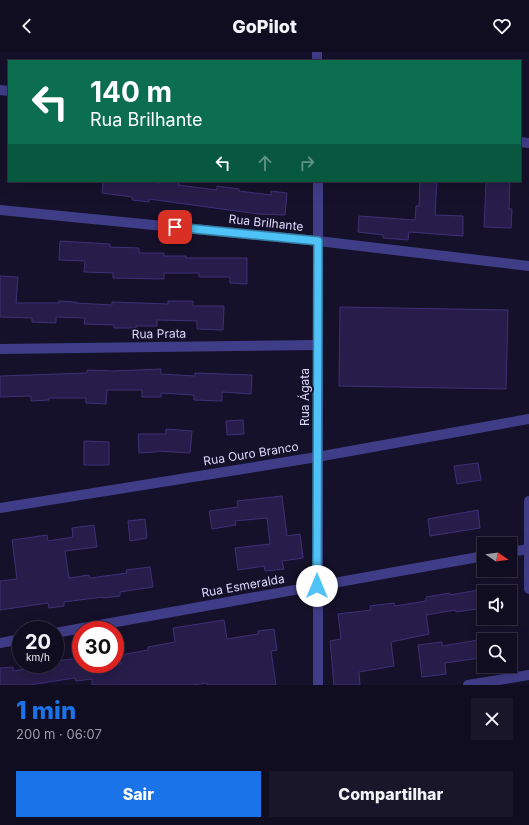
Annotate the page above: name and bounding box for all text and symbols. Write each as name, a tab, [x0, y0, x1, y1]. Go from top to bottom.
icon: back	[16, 15, 38, 37]
icon: heart	[491, 15, 513, 37]
text: GoPilot	[232, 16, 297, 37]
text: 140 m	[90, 75, 172, 109]
icon: left	[24, 76, 76, 128]
text: Rua Brilhante	[90, 109, 203, 130]
icon: left	[212, 152, 234, 174]
icon: ahead	[254, 152, 276, 174]
icon: right	[296, 152, 318, 174]
pin	[158, 210, 192, 244]
street label: Rua Brilhante	[228, 211, 304, 234]
icon: arrive	[164, 216, 186, 238]
street label: Rua Prata	[132, 326, 186, 341]
street label: Rua Ágata	[297, 368, 312, 426]
street label: Rua Ouro Branco	[202, 439, 300, 468]
north arrow	[477, 537, 517, 577]
map controls	[477, 537, 517, 673]
position arrow	[296, 565, 338, 607]
street label: Rua Esmeralda	[200, 571, 286, 600]
button: sound	[477, 585, 517, 625]
speed limit sign: 30	[72, 621, 124, 673]
text: 20	[25, 630, 51, 654]
button: search	[477, 633, 517, 673]
text: km/h	[26, 651, 50, 663]
text: 1 min	[16, 696, 76, 725]
button: close	[471, 698, 513, 740]
text: 200 m · 06:07	[16, 726, 102, 742]
button: Sair	[16, 771, 261, 817]
button: Compartilhar	[269, 771, 513, 817]

